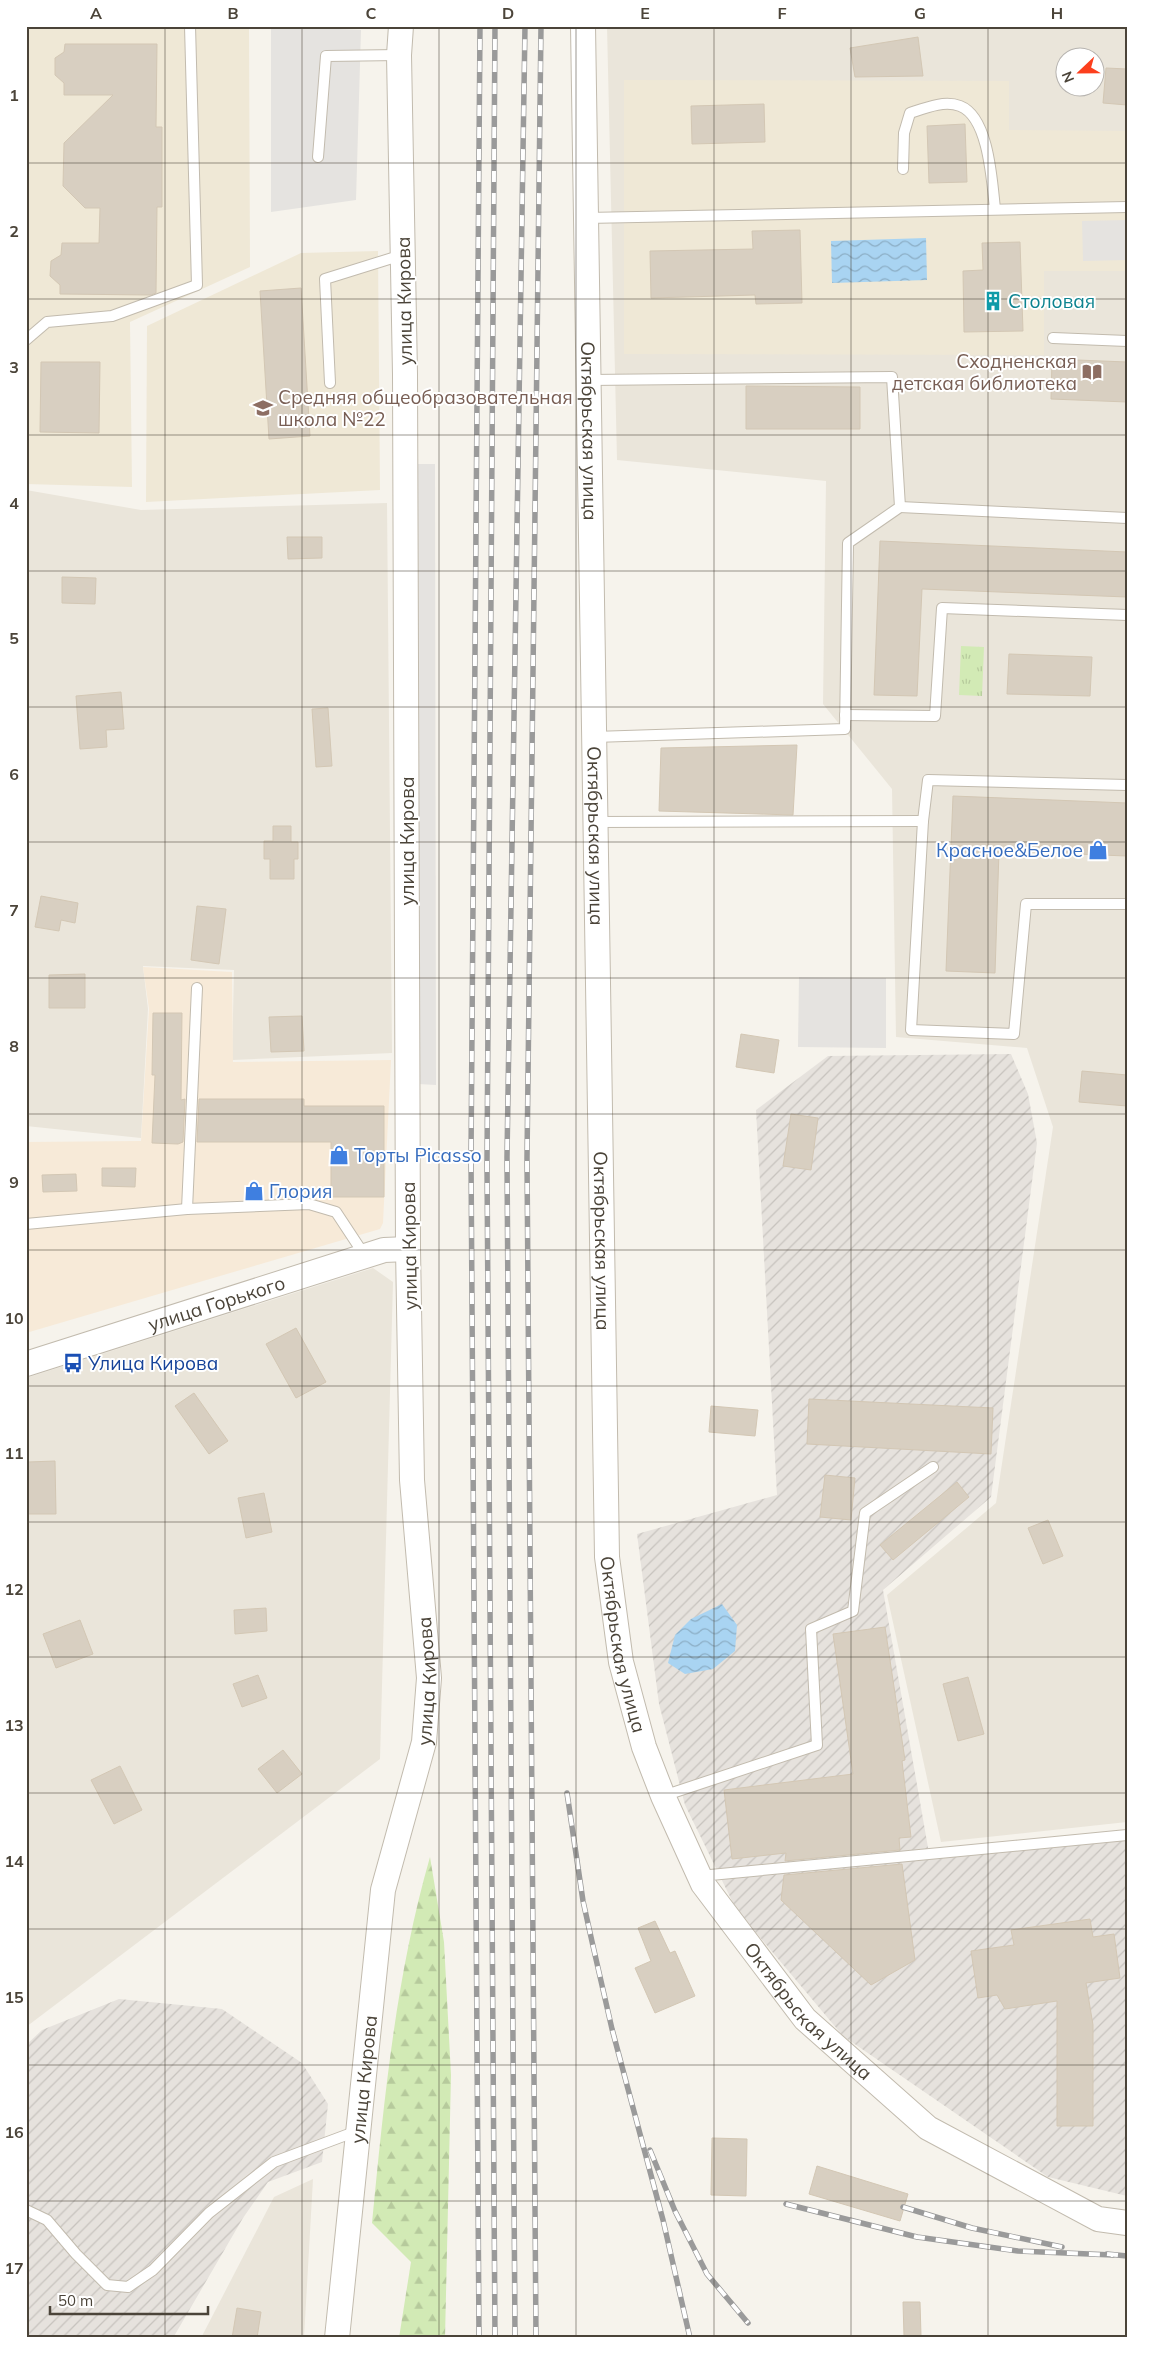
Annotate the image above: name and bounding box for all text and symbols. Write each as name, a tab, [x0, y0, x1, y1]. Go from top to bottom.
text: A	[90, 3, 102, 23]
text: B	[227, 3, 239, 23]
text: C	[366, 3, 377, 23]
text: D	[502, 3, 514, 23]
text: E	[640, 3, 650, 23]
text: F	[777, 3, 787, 23]
text: G	[914, 3, 926, 23]
text: H	[1051, 3, 1063, 23]
north arrow	[1056, 48, 1106, 98]
text: N	[1058, 69, 1078, 85]
text: 1	[9, 85, 19, 105]
text: 2	[9, 221, 19, 241]
street label: улица Кирова	[391, 236, 417, 366]
place label: Столовая	[1008, 289, 1095, 313]
building icon: Столовая	[982, 290, 1004, 312]
street label: Октябрьская улица	[576, 341, 603, 521]
place label: Сходненская детская библиотека	[892, 349, 1077, 395]
text: 3	[9, 357, 19, 377]
library icon: Сходненская детская библиотека	[1081, 361, 1103, 383]
place label: Средняя общеобразовательная школа №22	[278, 385, 573, 431]
school or university icon: Средняя общеобразовательная школа №22	[252, 397, 274, 419]
text: 4	[9, 493, 19, 513]
text: 5	[9, 628, 19, 648]
street label: Октябрьская улица	[582, 746, 609, 926]
text: 6	[9, 764, 19, 784]
street label: улица Кирова	[395, 777, 419, 905]
place label: Красное&Белое	[936, 838, 1083, 862]
shop icon: Красное&Белое	[1087, 839, 1109, 861]
text: 7	[9, 900, 19, 920]
text: 8	[9, 1036, 19, 1056]
place label: Торты Picasso	[354, 1143, 482, 1167]
shop icon: Торты Picasso	[328, 1144, 350, 1166]
street label: Октябрьская улица	[589, 1151, 615, 1331]
text: 9	[9, 1172, 19, 1192]
place label: Глория	[269, 1179, 332, 1203]
shop icon: Глория	[243, 1180, 265, 1202]
street label: улица Кирова	[396, 1181, 422, 1311]
street label: улица Горького	[145, 1270, 288, 1336]
text: 10	[4, 1308, 24, 1328]
place label: Улица Кирова	[87, 1351, 218, 1375]
bus stop icon: Улица Кирова	[62, 1352, 84, 1374]
text: 11	[4, 1443, 24, 1463]
street label: Октябрьская улица	[595, 1555, 652, 1735]
text: 12	[4, 1579, 24, 1599]
street label: улица Кирова	[412, 1616, 441, 1746]
text: 13	[4, 1715, 24, 1735]
text: 14	[4, 1851, 24, 1871]
street label: Октябрьская улица	[739, 1937, 877, 2085]
text: 15	[4, 1987, 24, 2007]
street label: улица Кирова	[345, 2014, 382, 2145]
text: 16	[4, 2122, 24, 2142]
text: 17	[4, 2258, 24, 2278]
scale bar	[50, 2284, 208, 2316]
text: 50 m	[58, 2291, 93, 2310]

